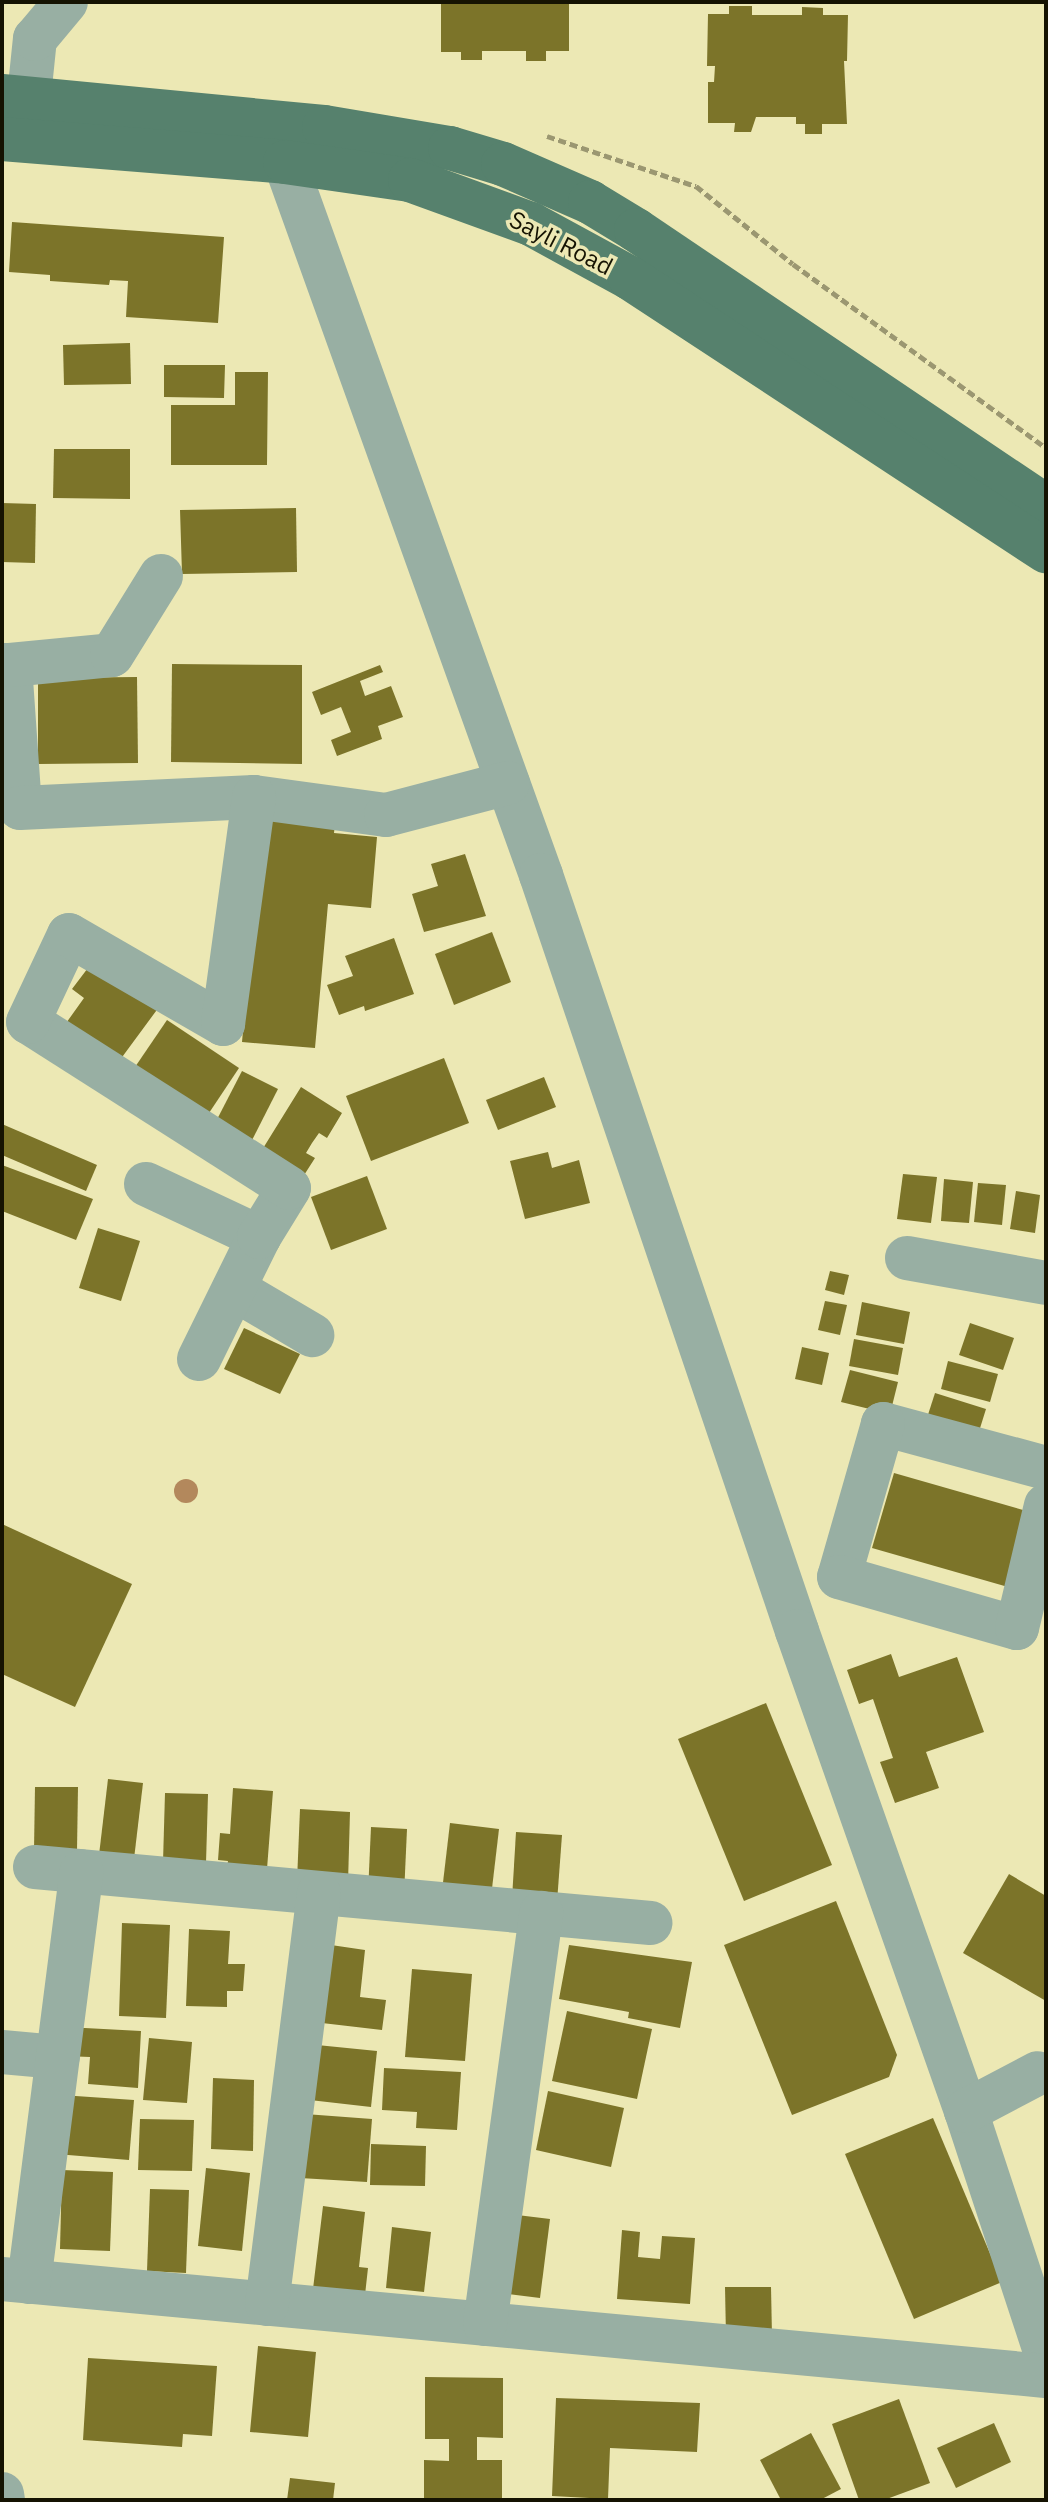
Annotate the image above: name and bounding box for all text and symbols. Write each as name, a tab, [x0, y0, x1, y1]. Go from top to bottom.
street label: Sayli Road	[505, 205, 617, 281]

